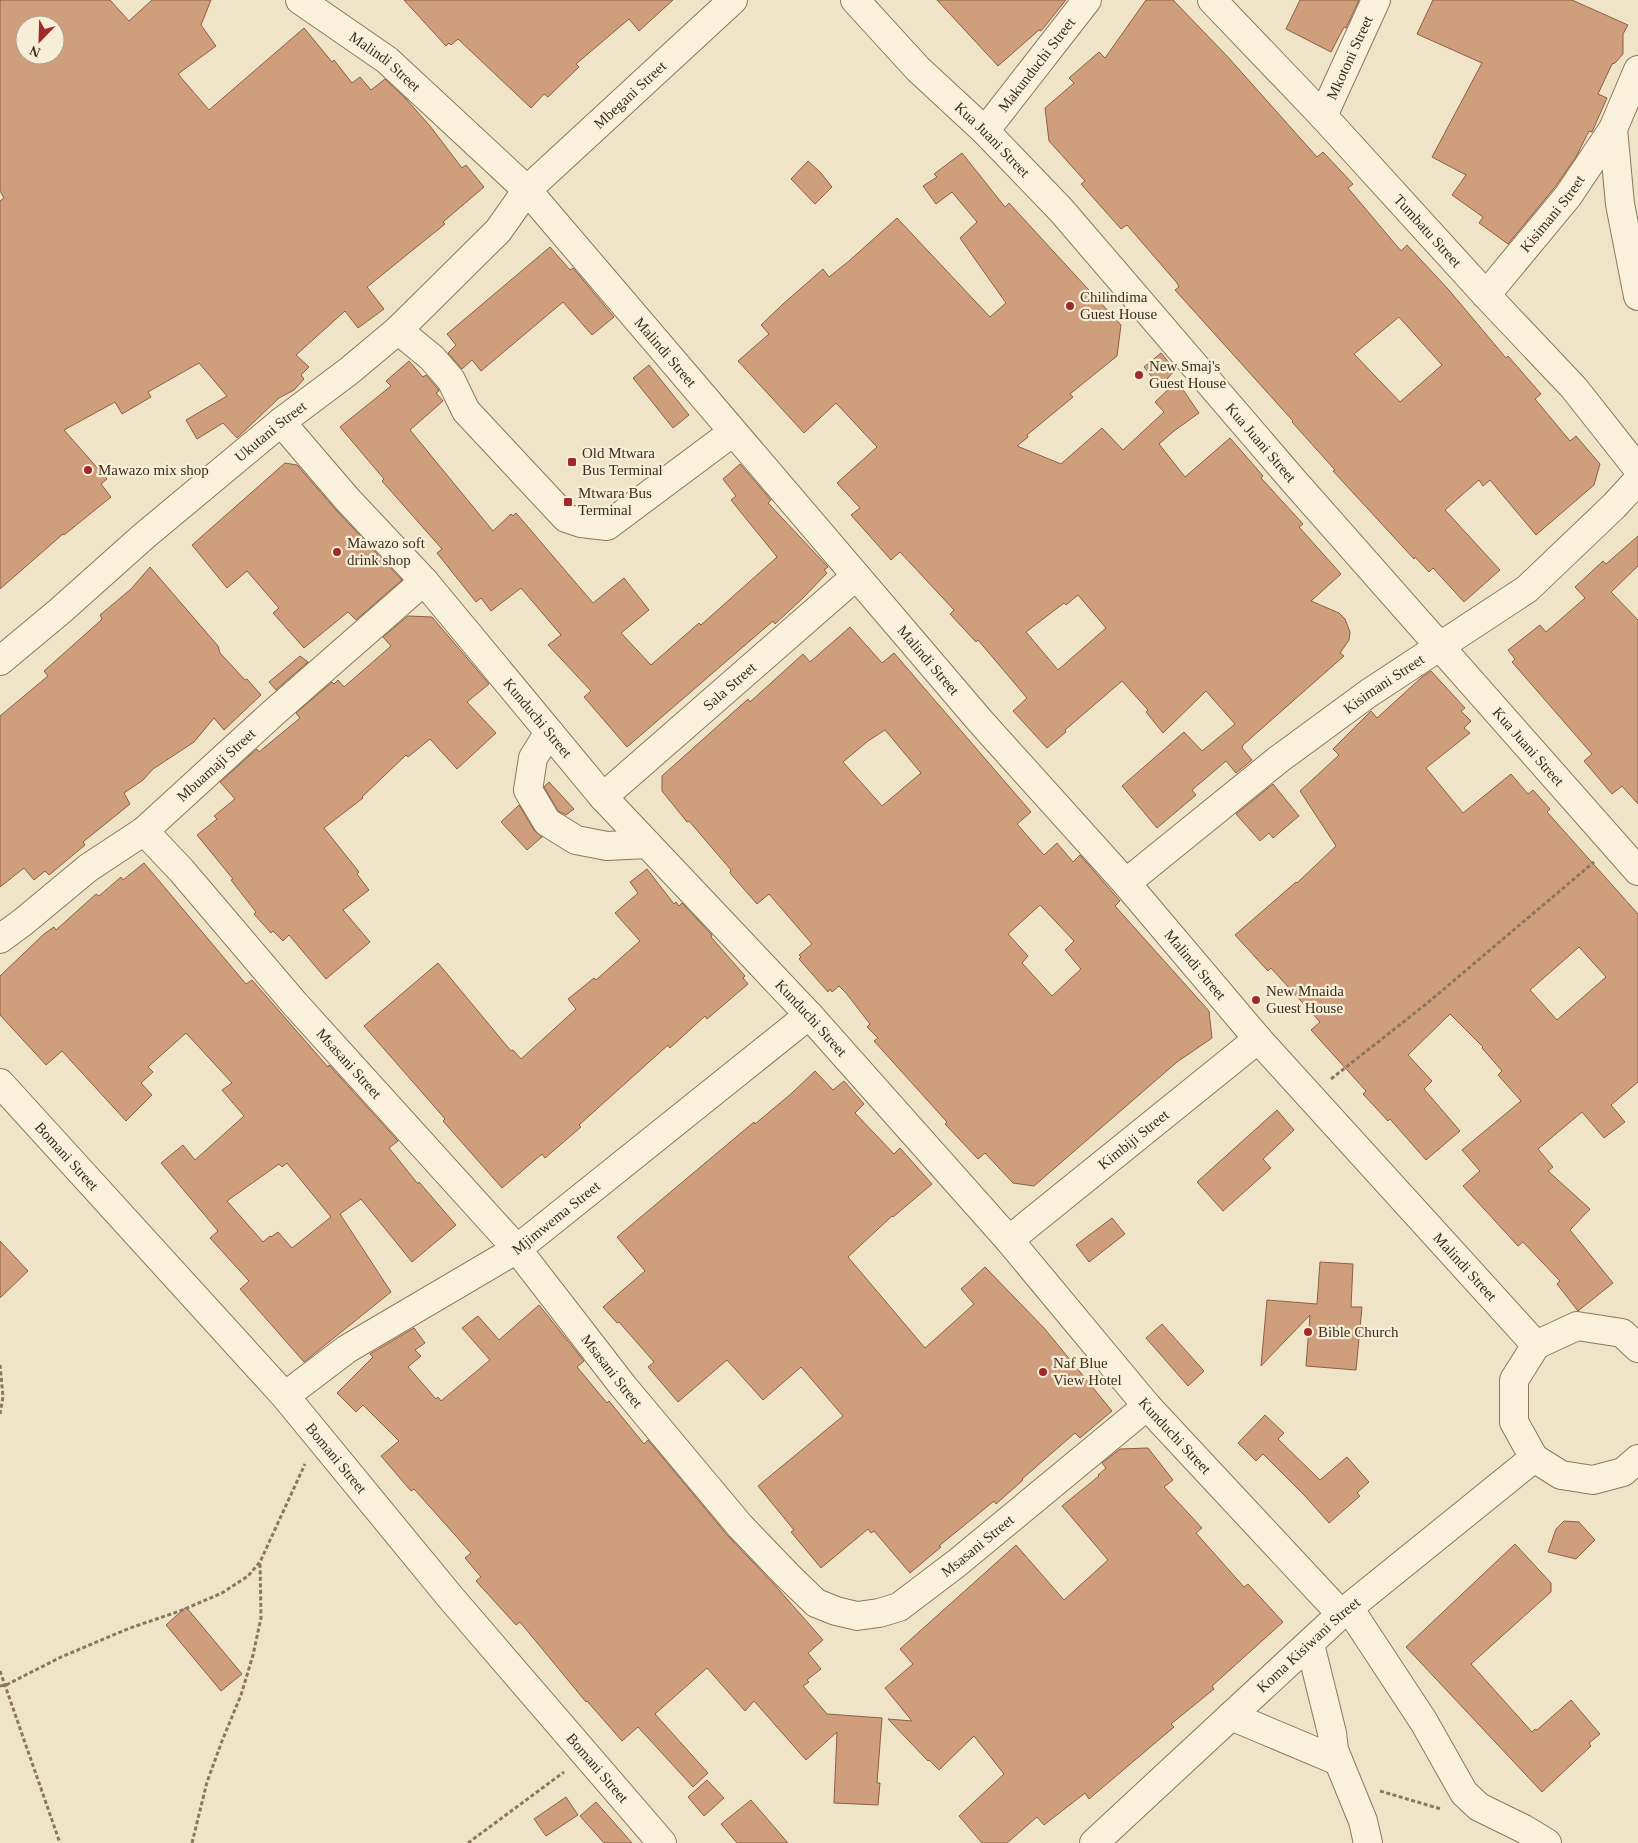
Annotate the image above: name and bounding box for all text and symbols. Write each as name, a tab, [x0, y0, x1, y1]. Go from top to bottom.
street label: Mkotoni Street	[1324, 13, 1376, 102]
street label: Makunduchi Street	[995, 14, 1079, 115]
north arrow	[15, 15, 65, 65]
street label: Malindi Street	[346, 29, 424, 95]
text: N	[28, 43, 43, 60]
street label: Mbegani Street	[591, 57, 670, 132]
street label: Kua Juani Street	[951, 99, 1034, 181]
street label: Kisimani Street	[1517, 171, 1588, 255]
street label: Tumbatu Street	[1391, 191, 1465, 271]
place label: Chilindima Guest House	[1080, 289, 1157, 322]
marker: Chilindima Guest House	[1064, 300, 1076, 312]
street label: Malindi Street	[631, 314, 700, 391]
place label: New Smaj's Guest House	[1149, 358, 1226, 391]
marker: New Smaj's Guest House	[1133, 369, 1145, 381]
street label: Ukutani Street	[232, 397, 310, 465]
street label: Kua Juani Street	[1222, 400, 1300, 486]
place label: Old Mtwara Bus Terminal	[582, 445, 663, 478]
marker: Old Mtwara Bus Terminal	[566, 456, 578, 468]
place label: Mawazo mix shop	[98, 462, 209, 478]
marker: Mawazo mix shop	[82, 464, 94, 476]
place label: Mtwara Bus Terminal	[578, 485, 652, 518]
marker: Mtwara Bus Terminal	[562, 496, 574, 508]
place label: Mawazo soft drink shop	[347, 535, 426, 568]
marker: Mawazo soft drink shop	[331, 546, 343, 558]
street label: Malindi Street	[894, 622, 963, 699]
street label: Kisimani Street	[1341, 650, 1428, 717]
street label: Sala Street	[700, 659, 760, 714]
street label: Kunduchi Street	[500, 675, 576, 762]
street label: Kua Juani Street	[1489, 704, 1568, 790]
street label: Mbuamaji Street	[174, 725, 259, 805]
street label: Malindi Street	[1161, 927, 1230, 1004]
street label: Kunduchi Street	[772, 977, 850, 1060]
place label: New Mnaida Guest House	[1266, 983, 1344, 1016]
marker: New Mnaida Guest House	[1250, 994, 1262, 1006]
street label: Msasani Street	[313, 1025, 385, 1102]
street label: Kimbiji Street	[1095, 1106, 1172, 1173]
street label: Bomani Street	[32, 1119, 102, 1194]
street label: Mjimwema Street	[509, 1177, 604, 1258]
street label: Malindi Street	[1430, 1230, 1501, 1305]
place label: Bible Church	[1318, 1324, 1399, 1340]
marker: Bible Church	[1302, 1326, 1314, 1338]
street label: Msasani Street	[578, 1331, 646, 1412]
place label: Naf Blue View Hotel	[1053, 1355, 1122, 1388]
marker: Naf Blue View Hotel	[1037, 1366, 1049, 1378]
street label: Kunduchi Street	[1136, 1395, 1215, 1478]
street label: Bomani Street	[303, 1420, 370, 1497]
street label: Msasani Street	[938, 1511, 1018, 1580]
street label: Koma Kisiwani Street	[1254, 1593, 1364, 1696]
street label: Bomani Street	[563, 1730, 632, 1806]

